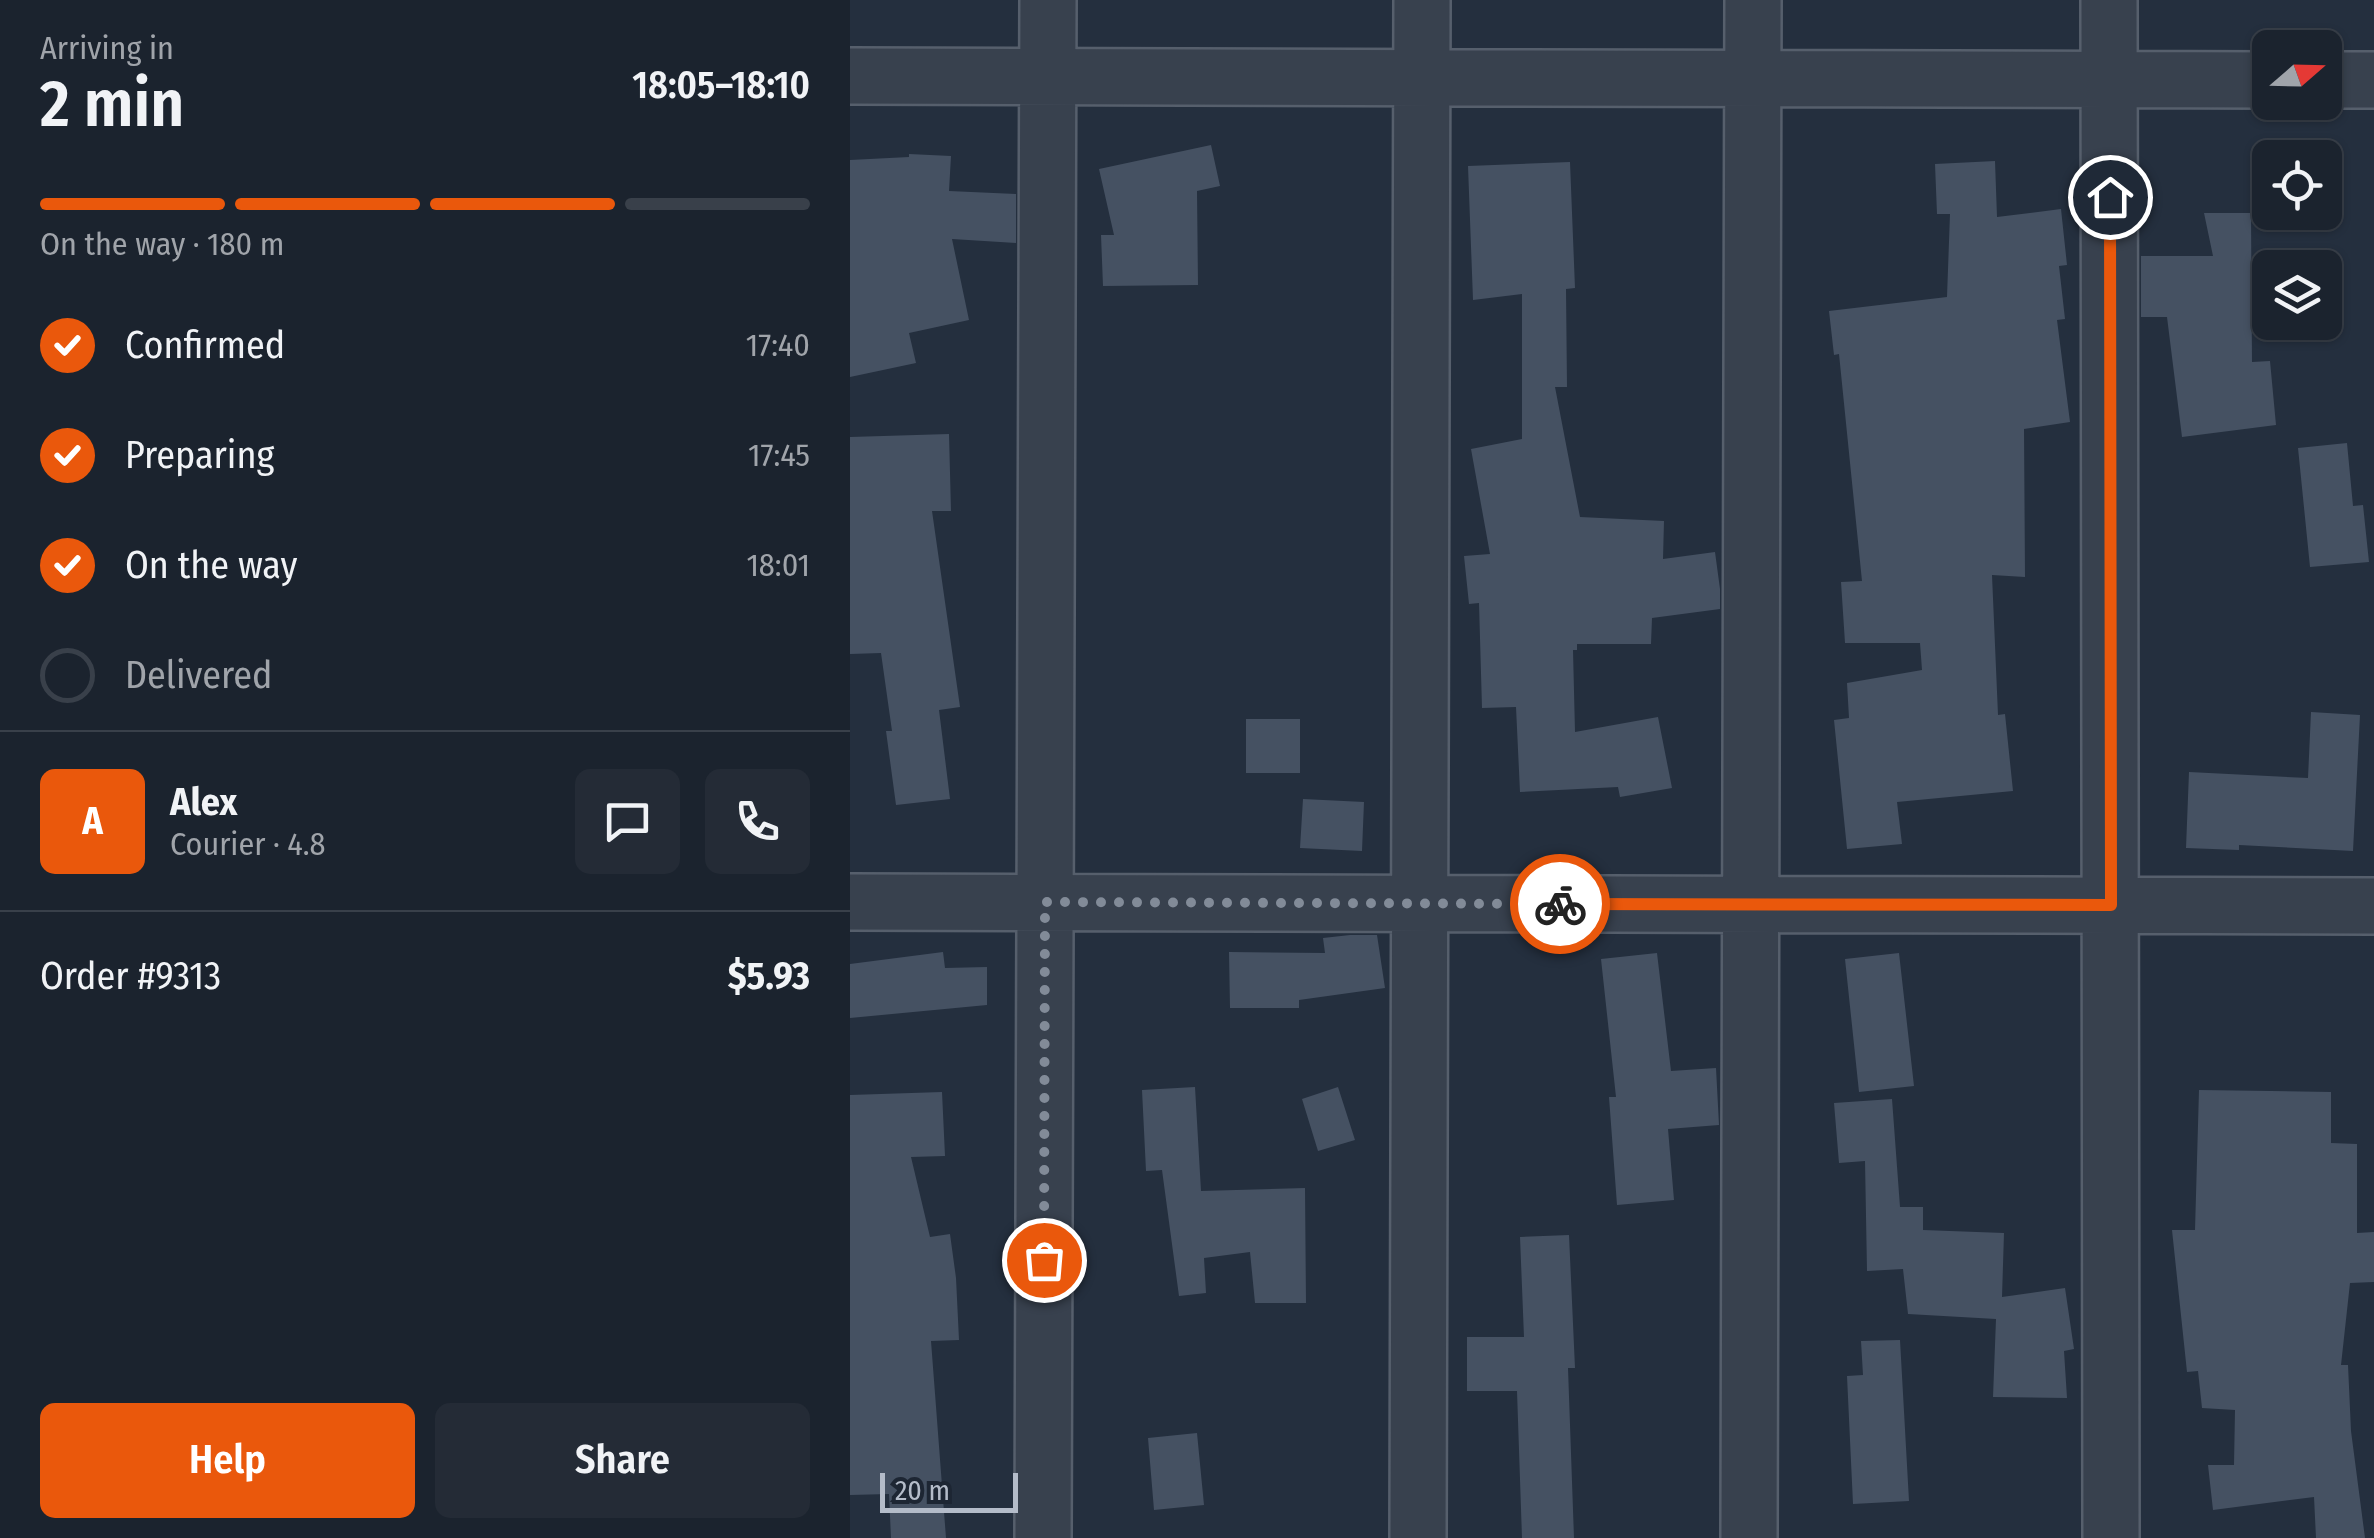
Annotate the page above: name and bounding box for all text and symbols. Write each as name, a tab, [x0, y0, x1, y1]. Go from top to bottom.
text: Arriving in	[40, 29, 174, 67]
north arrow	[2252, 30, 2342, 120]
map controls	[2252, 30, 2342, 340]
text: 18:05–18:10	[632, 62, 810, 108]
text: 2 min	[40, 65, 184, 143]
button: locate	[2252, 140, 2342, 230]
pin	[2068, 155, 2153, 240]
icon: home	[2083, 170, 2138, 225]
text: On the way · 180 m	[40, 225, 284, 263]
button: layers	[2252, 250, 2342, 340]
icon: check	[40, 318, 95, 373]
text: Confirmed	[125, 322, 285, 368]
text: 17:40	[746, 326, 810, 364]
icon: check	[40, 428, 95, 483]
text: Preparing	[125, 432, 274, 478]
text: 17:45	[748, 436, 810, 474]
icon: check	[40, 538, 95, 593]
text: On the way	[125, 542, 297, 588]
text: 18:01	[746, 546, 810, 584]
text: Delivered	[125, 652, 272, 698]
button: chat	[575, 769, 680, 874]
button: phone	[705, 769, 810, 874]
text: Alex	[170, 779, 237, 825]
text: A	[82, 798, 103, 844]
text: Courier · 4.8	[170, 825, 326, 863]
courier	[1510, 854, 1610, 954]
icon: bike	[1533, 877, 1588, 932]
text: Order #9313	[40, 953, 221, 999]
text: $5.93	[728, 953, 810, 999]
pin	[1002, 1218, 1087, 1303]
icon: bag	[1017, 1233, 1072, 1288]
button: Help	[40, 1403, 415, 1518]
button: Share	[435, 1403, 810, 1518]
scale bar	[880, 1468, 1018, 1512]
text: 20 m	[895, 1474, 950, 1507]

